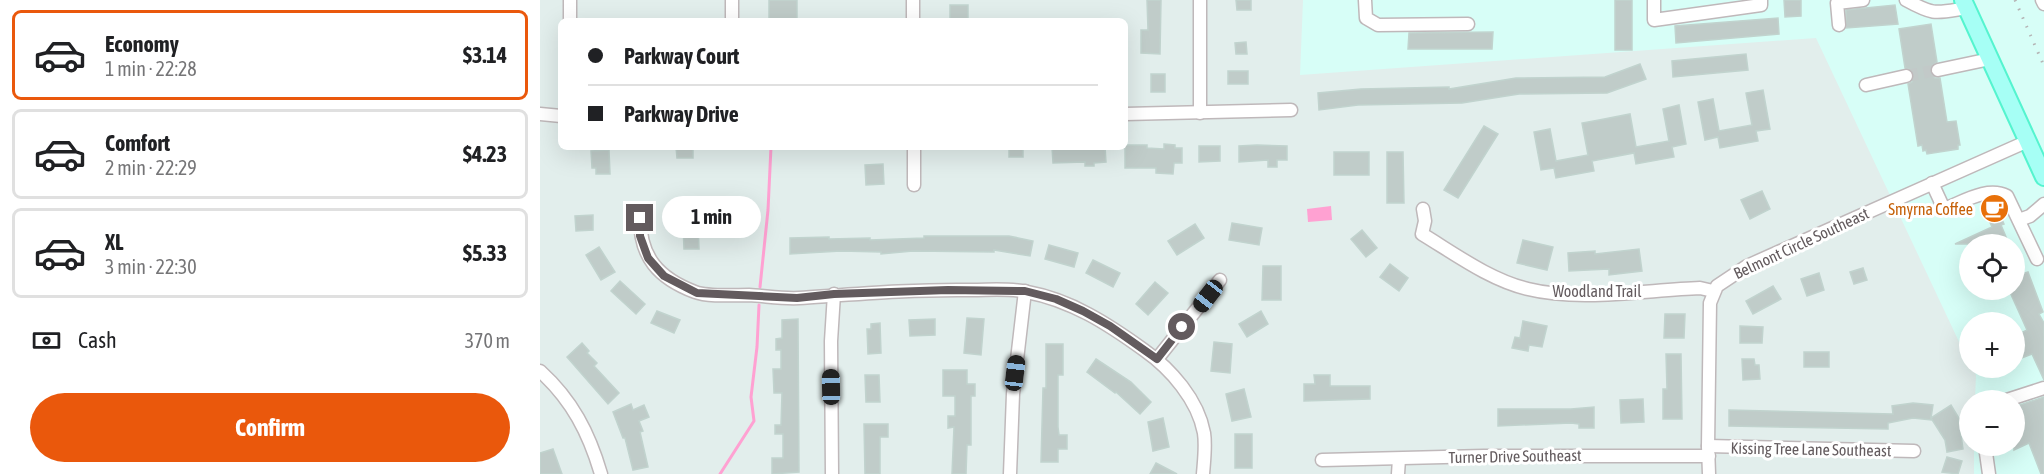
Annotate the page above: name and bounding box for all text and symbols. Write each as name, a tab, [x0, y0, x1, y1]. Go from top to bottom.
icon: car	[33, 28, 87, 82]
text: Economy	[105, 31, 179, 57]
text: $3.14	[463, 42, 507, 68]
text: Parkway Court	[624, 43, 739, 69]
text: 1 min · 22:28	[105, 57, 197, 80]
text: Parkway Drive	[624, 101, 739, 127]
icon: car	[33, 127, 87, 181]
text: Comfort	[105, 130, 170, 156]
text: $4.23	[463, 141, 507, 167]
text: 2 min · 22:29	[105, 156, 197, 179]
cafe icon: Smyrna Coffee	[1978, 193, 2010, 225]
callout: 1 min	[661, 197, 760, 239]
place label: Smyrna Coffee	[1888, 200, 1973, 219]
route end	[626, 204, 653, 231]
street label: Belmont Circle Southeast	[1731, 204, 1872, 282]
text: 1 min	[691, 205, 732, 228]
icon: car	[33, 226, 87, 280]
text: XL	[105, 229, 123, 255]
map controls	[1959, 234, 2025, 456]
button: locate	[1959, 234, 2025, 300]
text: $5.33	[463, 240, 507, 266]
text: 3 min · 22:30	[105, 255, 197, 278]
car	[1190, 276, 1226, 316]
street label: Woodland Trail	[1553, 282, 1642, 300]
button: +	[1959, 312, 2025, 378]
route start	[1168, 313, 1195, 340]
icon: cash	[30, 324, 63, 357]
text: Cash	[78, 327, 117, 353]
text: 370 m	[465, 329, 510, 352]
car	[1004, 354, 1026, 392]
car	[822, 369, 840, 405]
button: −	[1959, 390, 2025, 456]
button: Confirm	[30, 393, 510, 462]
street label: Kissing Tree Lane Southeast	[1730, 439, 1892, 460]
street label: Turner Drive Southeast	[1448, 446, 1582, 466]

